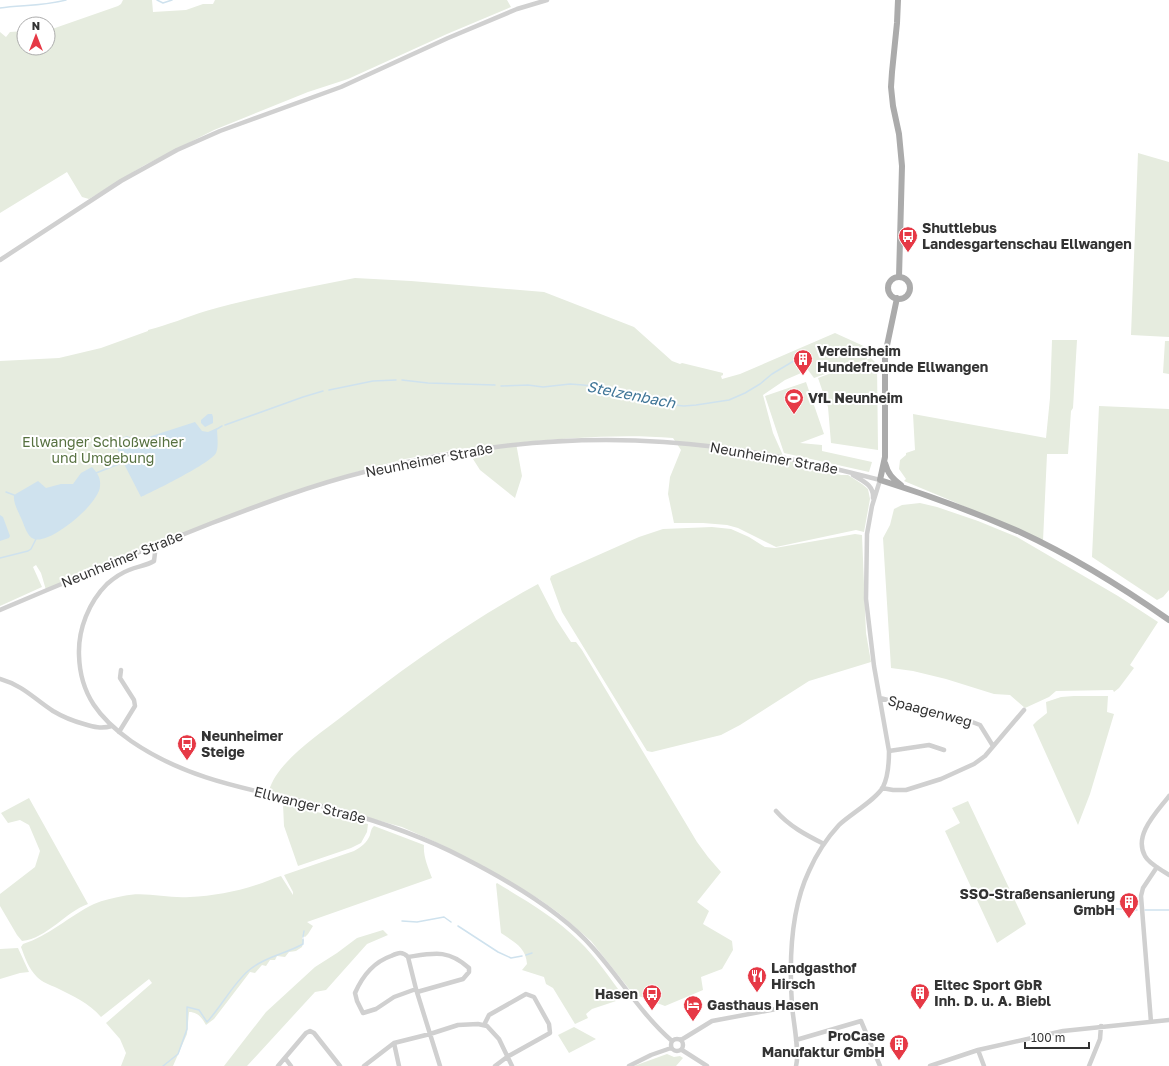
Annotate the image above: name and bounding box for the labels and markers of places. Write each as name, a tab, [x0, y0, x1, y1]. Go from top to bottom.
place label: Shuttlebus Landesgartenschau Ellwangen	[922, 219, 1132, 252]
bus stop icon: Shuttlebus Landesgartenschau Ellwangen	[897, 225, 919, 253]
place label: Vereinsheim Hundefreunde Ellwangen	[817, 342, 988, 375]
building icon: Vereinsheim Hundefreunde Ellwangen	[792, 348, 814, 376]
sports icon: VfL Neunheim	[783, 387, 805, 415]
place label: VfL Neunheim	[808, 389, 903, 406]
place label: Neunheimer Steige	[201, 727, 284, 760]
bus stop icon: Neunheimer Steige	[176, 733, 198, 761]
place label: SSO-Straßensanierung GmbH	[959, 885, 1115, 918]
building icon: SSO-Straßensanierung GmbH	[1118, 891, 1140, 919]
place label: Landgasthof Hirsch	[771, 959, 857, 992]
restaurant icon: Landgasthof Hirsch	[746, 965, 768, 993]
place label: Eltec Sport GbR Inh. D. u. A. Biebl	[934, 976, 1051, 1009]
building icon: Eltec Sport GbR Inh. D. u. A. Biebl	[909, 982, 931, 1010]
bus stop icon: Hasen	[641, 983, 663, 1011]
place label: Hasen	[595, 985, 638, 1002]
hotel icon: Gasthaus Hasen	[682, 994, 704, 1022]
place label: Gasthaus Hasen	[707, 996, 818, 1013]
place label: ProCase Manufaktur GmbH	[762, 1027, 885, 1060]
building icon: ProCase Manufaktur GmbH	[888, 1033, 910, 1061]

